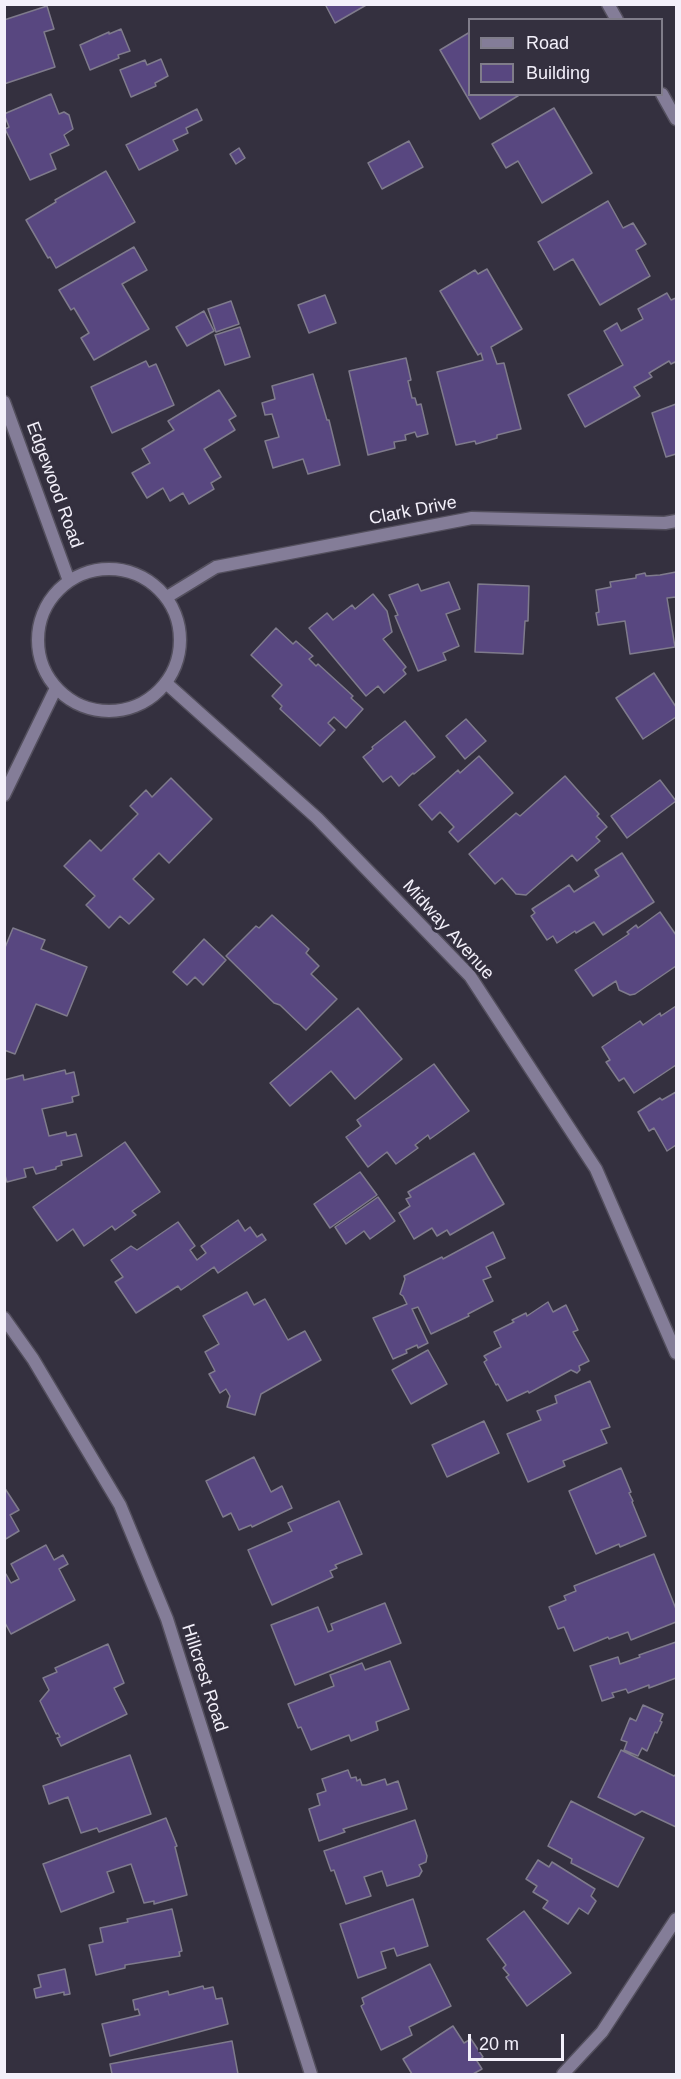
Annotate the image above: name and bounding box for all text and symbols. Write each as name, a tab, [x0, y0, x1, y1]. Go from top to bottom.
legend	[468, 18, 663, 96]
text: Road	[526, 33, 569, 53]
text: Building	[526, 63, 590, 83]
street label: Edgewood Road	[21, 419, 87, 551]
street label: Clark Drive	[367, 492, 459, 530]
street label: Midway Avenue	[398, 876, 498, 984]
street label: Hillcrest Road	[176, 1621, 232, 1735]
scale bar	[471, 2022, 567, 2060]
text: 20 m	[479, 2034, 519, 2054]

